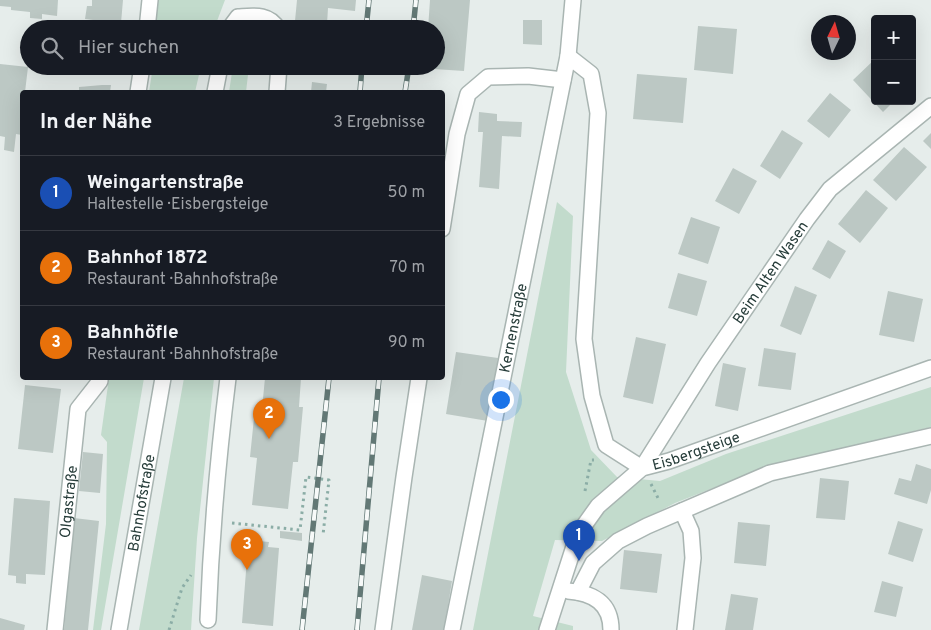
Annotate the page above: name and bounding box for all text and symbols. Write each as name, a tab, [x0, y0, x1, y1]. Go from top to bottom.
north arrow	[811, 15, 856, 60]
map controls	[871, 15, 916, 105]
button: +	[871, 15, 916, 60]
search box	[20, 20, 445, 75]
icon: search	[38, 34, 66, 62]
text: Hier suchen	[78, 36, 179, 60]
button: −	[871, 60, 916, 105]
text: In der Nähe	[40, 109, 152, 136]
text: 3 Ergebnisse	[333, 113, 425, 133]
text: Weingartenstraße	[87, 171, 244, 195]
text: 1	[53, 183, 59, 203]
text: 50 m	[388, 183, 425, 203]
text: Haltestelle · Eisbergsteige	[87, 195, 268, 215]
street label: Beim Alten Wasen	[729, 218, 814, 328]
text: Bahnhof 1872	[87, 246, 208, 270]
text: 2	[51, 258, 61, 278]
text: 70 m	[390, 258, 425, 278]
text: Restaurant · Bahnhofstraße	[87, 270, 278, 290]
street label: Kernenstraße	[496, 282, 533, 375]
text: Bahnhöfle	[87, 321, 179, 345]
text: 3	[51, 333, 61, 353]
text: 90 m	[388, 333, 425, 353]
text: Restaurant · Bahnhofstraße	[87, 345, 278, 365]
your location	[488, 387, 514, 413]
pin: 2	[253, 398, 285, 439]
street label: Eisbergsteige	[650, 429, 743, 476]
street label: Bahnhofstraße	[125, 453, 160, 553]
street label: Olgastraße	[57, 465, 83, 539]
pin: 1	[563, 520, 595, 561]
pin: 3	[231, 529, 263, 570]

